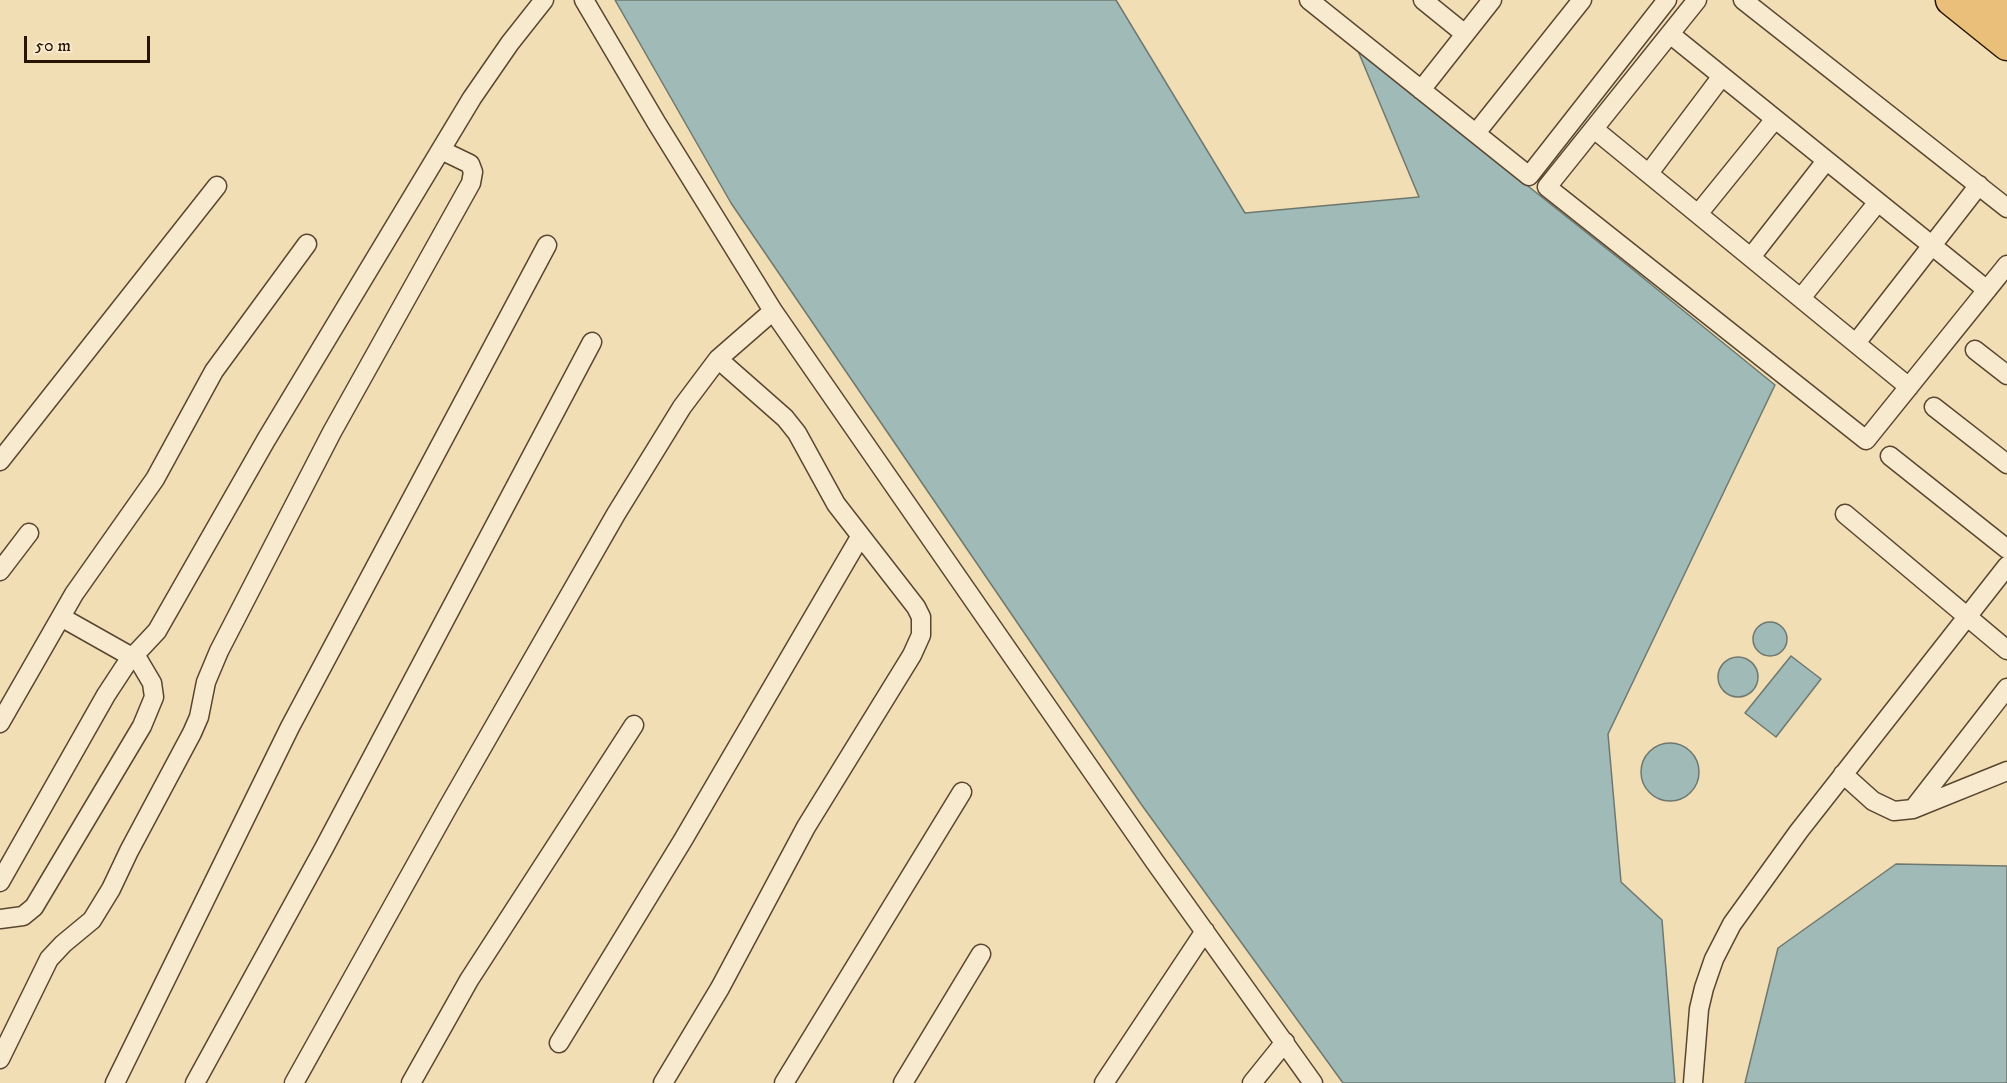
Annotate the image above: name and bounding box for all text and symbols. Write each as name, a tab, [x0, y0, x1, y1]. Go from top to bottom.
scale bar	[27, 24, 153, 62]
text: 50 m	[35, 35, 71, 57]

